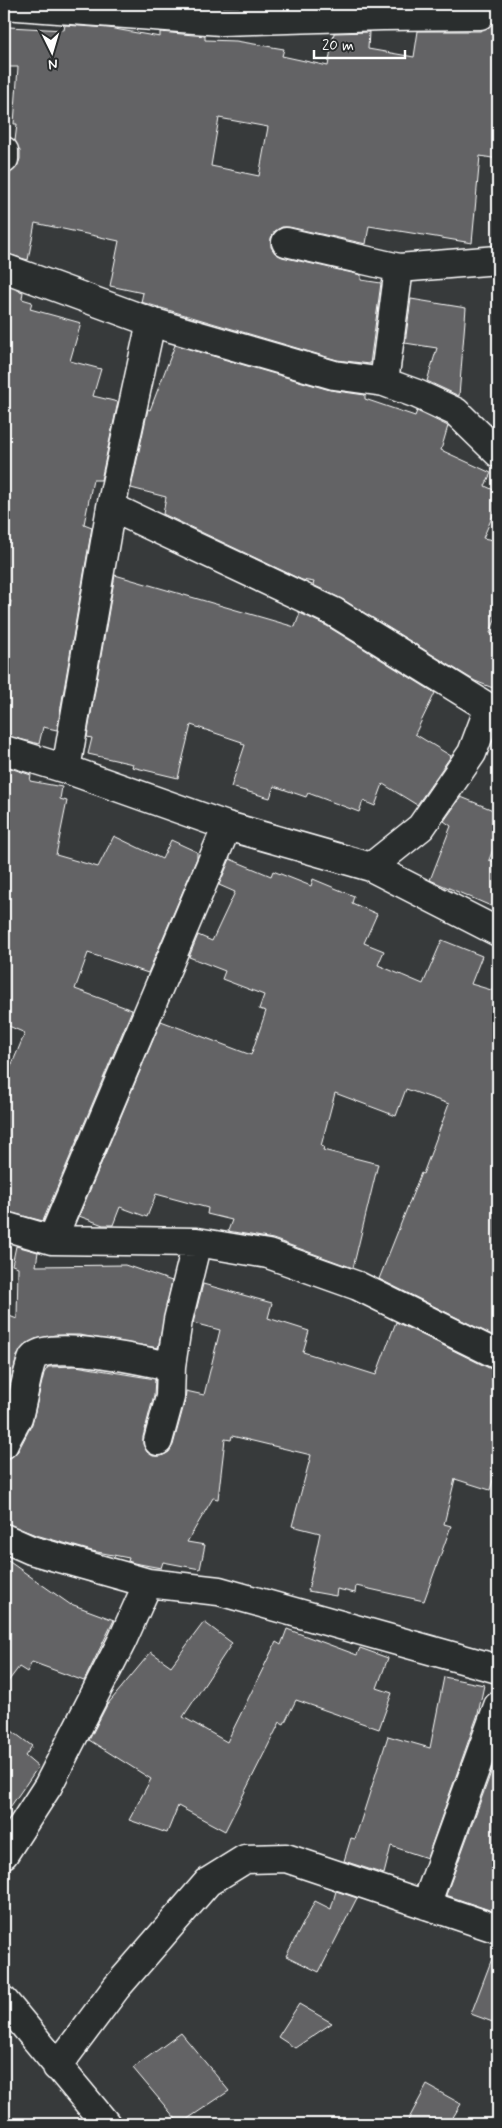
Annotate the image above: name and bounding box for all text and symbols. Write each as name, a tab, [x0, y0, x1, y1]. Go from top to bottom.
north arrow	[28, 28, 78, 78]
scale bar	[314, 28, 406, 60]
text: 20 m	[322, 36, 354, 56]
text: N	[48, 55, 58, 73]

